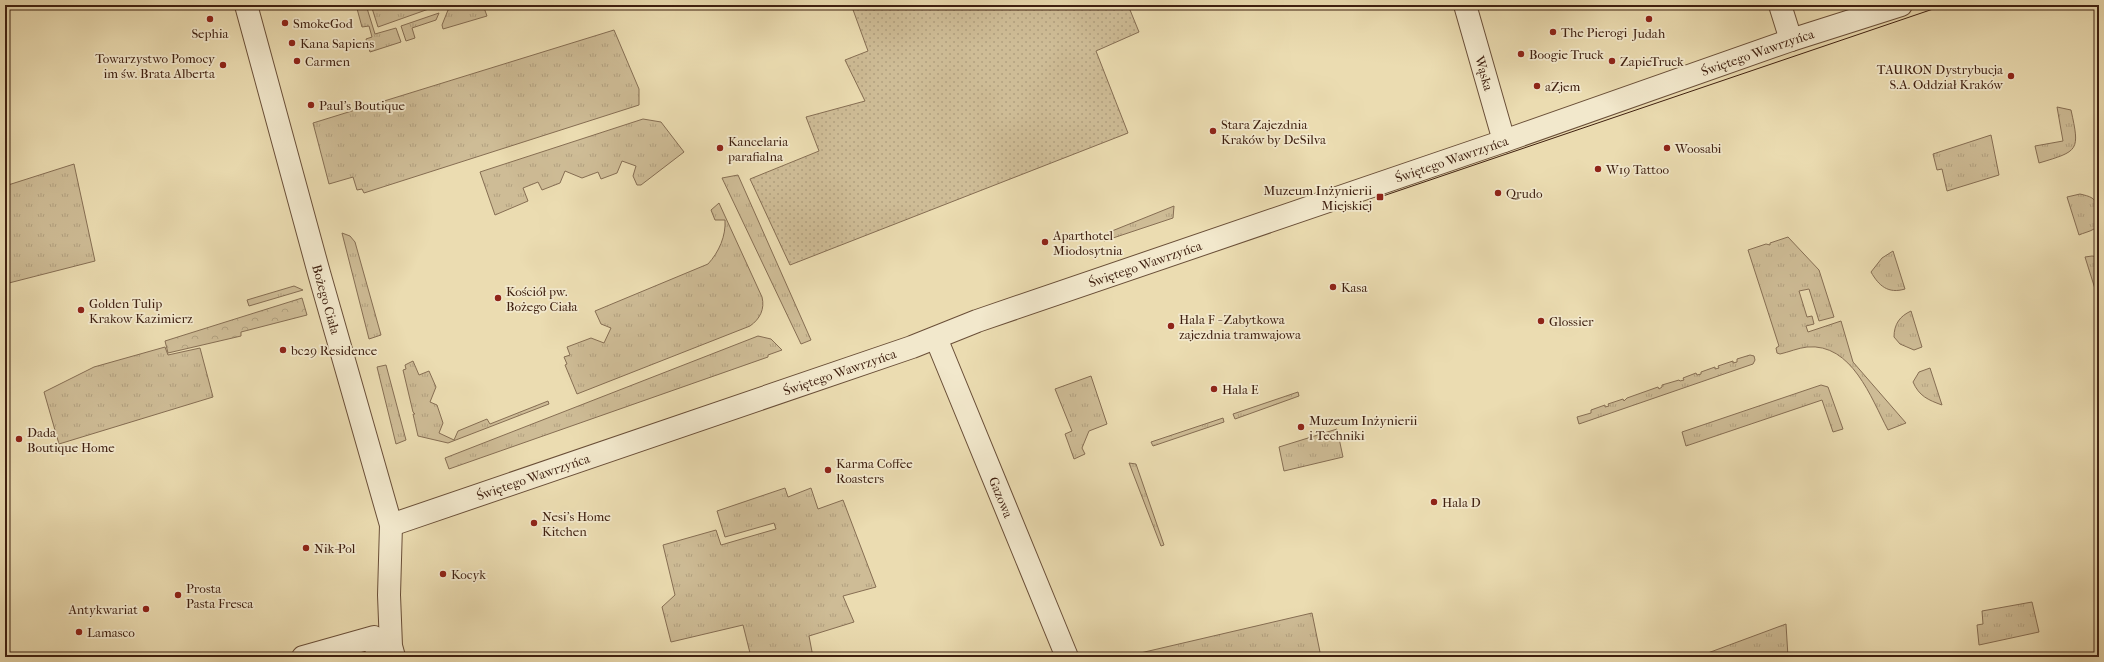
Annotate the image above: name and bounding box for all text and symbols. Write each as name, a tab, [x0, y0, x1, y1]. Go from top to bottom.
marker: Sephia	[205, 14, 215, 24]
marker: Judah	[1644, 14, 1654, 24]
place label: SmokeGod	[293, 16, 354, 31]
marker: SmokeGod	[280, 18, 290, 28]
place label: The Pierogi	[1561, 25, 1628, 40]
street label: Świętego Wawrzyńca	[1699, 25, 1817, 79]
place label: Sephia	[191, 26, 230, 41]
place label: Judah	[1632, 26, 1666, 41]
marker: The Pierogi	[1548, 27, 1558, 37]
place label: Kana Sapiens	[300, 36, 374, 51]
marker: Kana Sapiens	[287, 38, 297, 48]
place label: Boogie Truck	[1529, 47, 1604, 62]
marker: Boogie Truck	[1516, 49, 1526, 59]
place label: Towarzystwo Pomocy im św. Brata Alberta	[95, 51, 216, 81]
street label: Wąska	[1472, 53, 1497, 93]
place label: Carmen	[305, 54, 350, 69]
place label: ZapieTruck	[1620, 54, 1684, 69]
marker: Carmen	[292, 56, 302, 66]
marker: ZapieTruck	[1607, 56, 1617, 66]
marker: Towarzystwo Pomocy im św. Brata Alberta	[218, 60, 228, 70]
place label: TAURON Dystrybucja S.A. Oddział Kraków	[1877, 62, 2004, 92]
marker: TAURON Dystrybucja S.A. Oddział Kraków	[2006, 71, 2016, 81]
place label: aZjem	[1545, 79, 1581, 94]
marker: aZjem	[1532, 81, 1542, 91]
place label: Paul's Boutique	[319, 98, 406, 113]
marker: Paul's Boutique	[306, 100, 316, 110]
place label: Stara Zajezdnia Kraków by DeSilva	[1221, 117, 1327, 147]
marker: Stara Zajezdnia Kraków by DeSilva	[1208, 126, 1218, 136]
street label: Świętego Wawrzyńca	[1393, 132, 1511, 185]
place label: Kancelaria parafialna	[727, 134, 789, 164]
place label: Woosabi	[1674, 141, 1722, 156]
marker: Kancelaria parafialna	[715, 143, 725, 153]
marker: Woosabi	[1662, 143, 1672, 153]
place label: W19 Tattoo	[1605, 162, 1670, 177]
marker: W19 Tattoo	[1593, 164, 1603, 174]
place label: Muzeum Inżynierii Miejskiej	[1264, 183, 1372, 213]
place label: Qrudo	[1506, 186, 1543, 201]
marker: Qrudo	[1493, 188, 1503, 198]
marker: Muzeum Inżynierii Miejskiej	[1375, 192, 1385, 202]
place label: Aparthotel Miodosytnia	[1052, 228, 1124, 258]
marker: Aparthotel Miodosytnia	[1040, 237, 1050, 247]
street label: Świętego Wawrzyńca	[1086, 237, 1204, 290]
street label: Bożego Ciała	[310, 263, 344, 337]
place label: Kasa	[1341, 280, 1368, 295]
marker: Kasa	[1328, 282, 1338, 292]
place label: Kościół pw. Bożego Ciała	[506, 284, 579, 314]
marker: Kościół pw. Bożego Ciała	[493, 293, 503, 303]
place label: Golden Tulip Krakow Kazimierz	[89, 296, 193, 326]
marker: Golden Tulip Krakow Kazimierz	[76, 305, 86, 315]
place label: Hala F - Zabytkowa zajezdnia tramwajowa	[1179, 312, 1302, 342]
place label: Glossier	[1549, 314, 1594, 329]
marker: Glossier	[1536, 316, 1546, 326]
marker: Hala F - Zabytkowa zajezdnia tramwajowa	[1166, 321, 1176, 331]
place label: bc29 Residence	[290, 343, 378, 358]
marker: bc29 Residence	[278, 345, 288, 355]
street label: Świętego Wawrzyńca	[781, 345, 899, 398]
place label: Hala E	[1222, 382, 1259, 397]
marker: Hala E	[1209, 384, 1219, 394]
place label: Muzeum Inżynierii i Techniki	[1309, 413, 1418, 443]
marker: Muzeum Inżynierii i Techniki	[1296, 422, 1306, 432]
place label: Dada Boutique Home	[27, 425, 115, 455]
marker: Dada Boutique Home	[14, 434, 24, 444]
street label: Świętego Wawrzyńca	[474, 450, 592, 503]
place label: Karma Coffee Roasters	[836, 456, 913, 486]
marker: Karma Coffee Roasters	[823, 465, 833, 475]
street label: Gazowa	[986, 474, 1017, 521]
place label: Hala D	[1442, 495, 1481, 510]
marker: Hala D	[1429, 497, 1439, 507]
place label: Nesi's Home Kitchen	[542, 509, 611, 539]
marker: Nesi's Home Kitchen	[529, 518, 539, 528]
place label: Nik-Pol	[314, 541, 356, 556]
marker: Nik-Pol	[301, 543, 311, 553]
place label: Kocyk	[451, 567, 486, 582]
marker: Kocyk	[438, 569, 448, 579]
place label: Prosta Pasta Fresca	[186, 581, 254, 611]
marker: Prosta Pasta Fresca	[173, 590, 183, 600]
place label: Antykwariat	[67, 602, 138, 617]
marker: Antykwariat	[141, 604, 151, 614]
place label: Lamasco	[87, 625, 135, 640]
marker: Lamasco	[74, 627, 84, 637]

